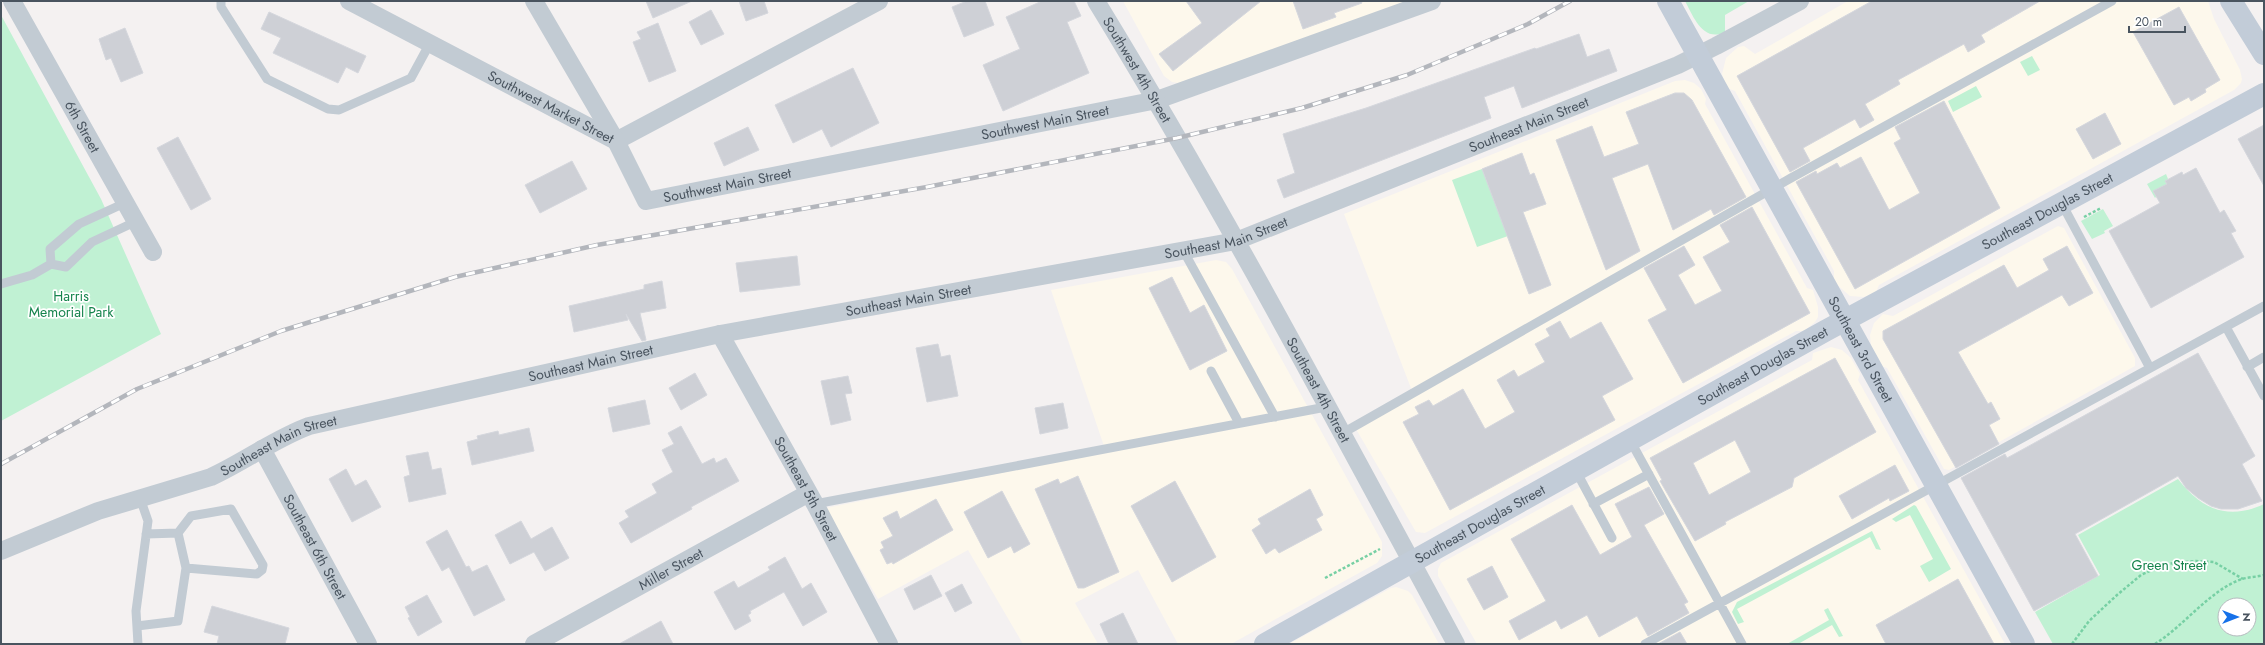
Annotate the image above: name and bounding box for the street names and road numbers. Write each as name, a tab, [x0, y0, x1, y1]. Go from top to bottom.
street label: Southwest 4th Street	[1098, 13, 1177, 127]
street label: Southwest Market Street	[484, 65, 618, 149]
street label: Southeast Main Street	[1466, 91, 1592, 157]
street label: 6th Street	[60, 97, 105, 157]
street label: Southwest Main Street	[979, 100, 1111, 145]
street label: Southwest Main Street	[661, 162, 793, 207]
street label: Southeast Douglas Street	[1978, 167, 2117, 255]
street label: Southeast Main Street	[1163, 211, 1291, 264]
street label: Southeast Main Street	[844, 279, 973, 321]
street label: Southeast 3rd Street	[1823, 292, 1899, 407]
street label: Southeast Douglas Street	[1694, 321, 1832, 410]
street label: Southeast 4th Street	[1282, 334, 1356, 447]
street label: Southeast Main Street	[526, 339, 655, 387]
street label: Southeast Main Street	[217, 410, 339, 481]
street label: Southeast 5th Street	[769, 433, 843, 545]
street label: Southeast Douglas Street	[1411, 479, 1549, 568]
street label: Southeast 6th Street	[278, 490, 352, 603]
street label: Miller Street	[635, 543, 707, 595]

